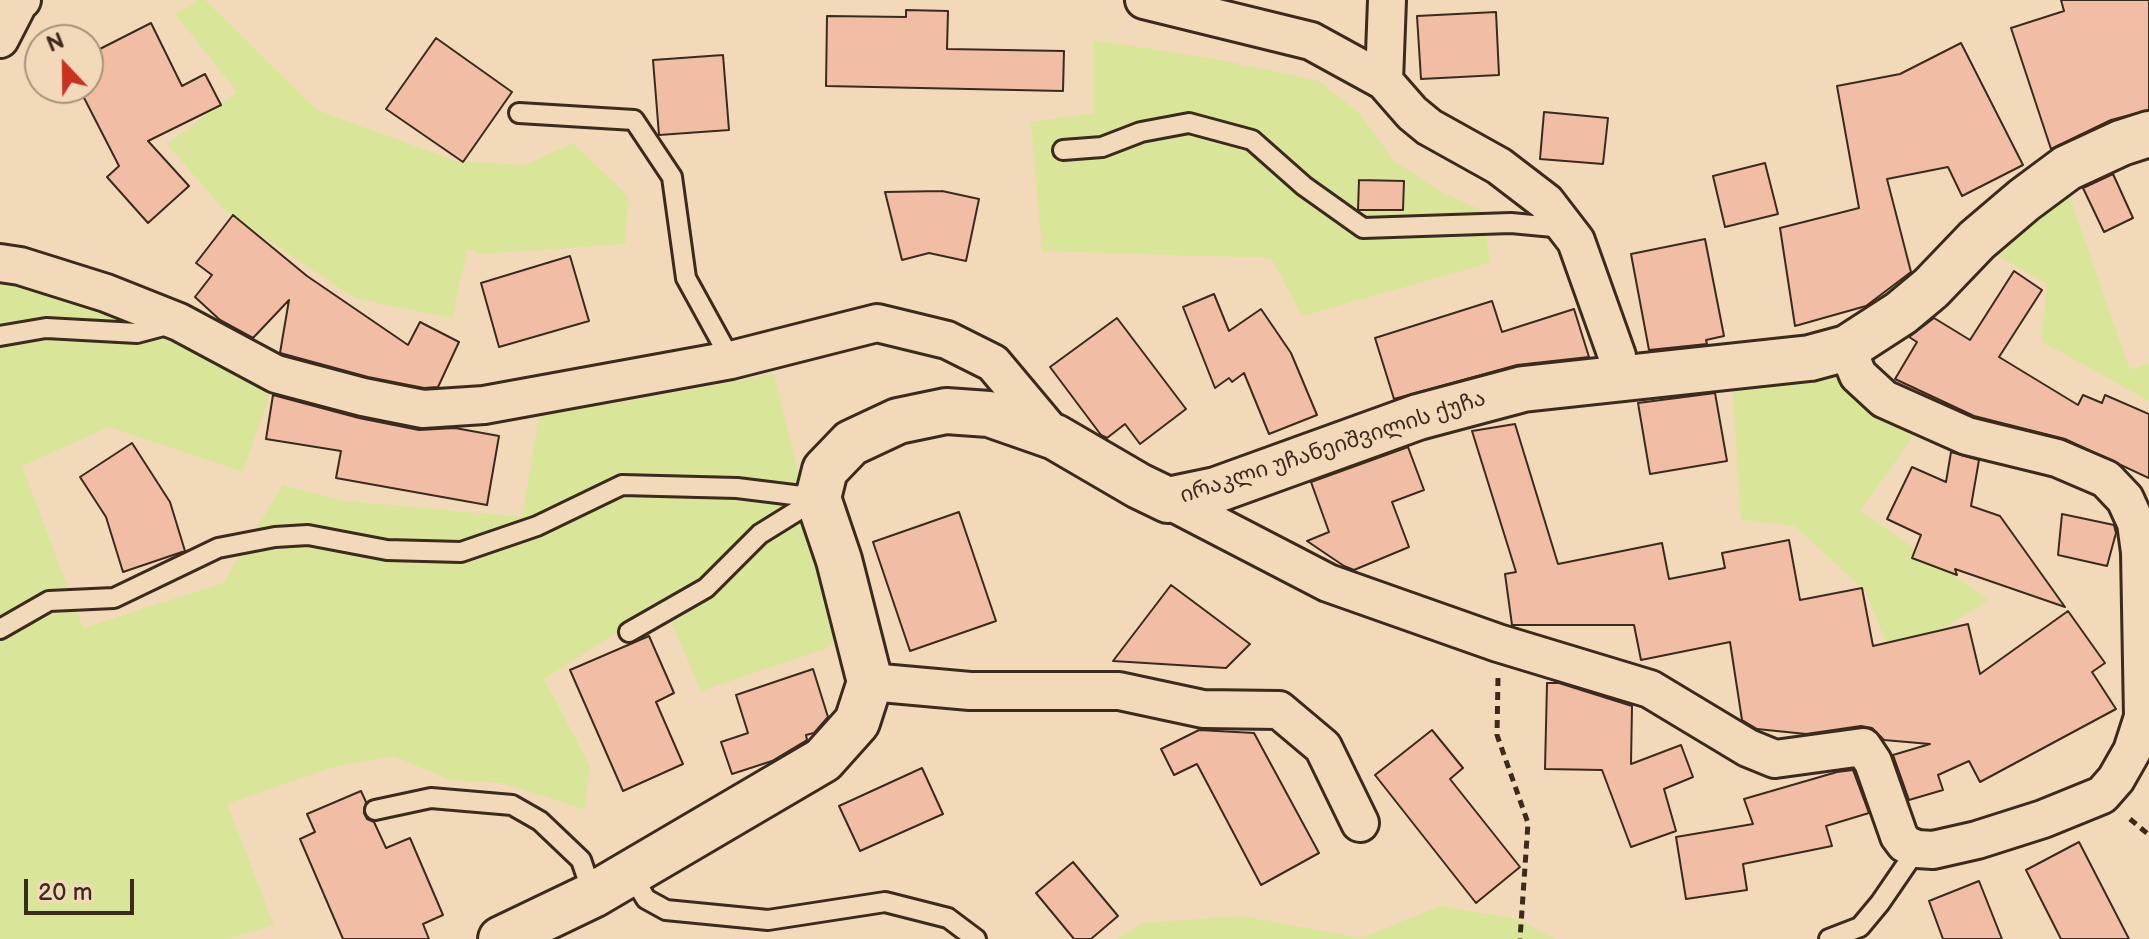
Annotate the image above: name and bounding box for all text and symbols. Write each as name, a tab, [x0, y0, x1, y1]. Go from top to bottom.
north arrow	[24, 24, 104, 104]
text: N	[43, 28, 68, 59]
street label: ირაკლი უჩანეიშვილის ქუჩა	[1177, 386, 1489, 510]
scale bar	[28, 863, 138, 913]
text: 20 m	[38, 878, 93, 907]

